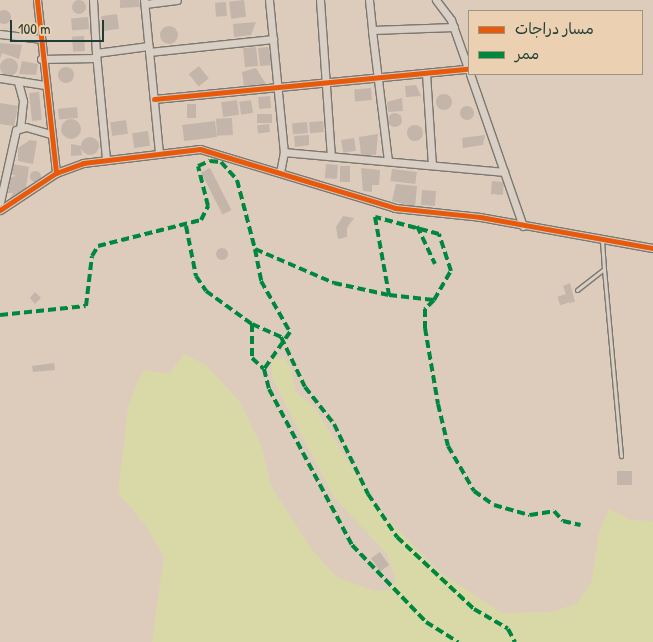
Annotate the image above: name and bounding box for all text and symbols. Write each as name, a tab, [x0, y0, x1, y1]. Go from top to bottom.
scale bar	[12, 10, 106, 42]
legend	[468, 10, 643, 75]
text: 100 m	[18, 18, 51, 39]
text: مسار دراجات	[515, 18, 594, 39]
text: ممر	[515, 43, 539, 64]

